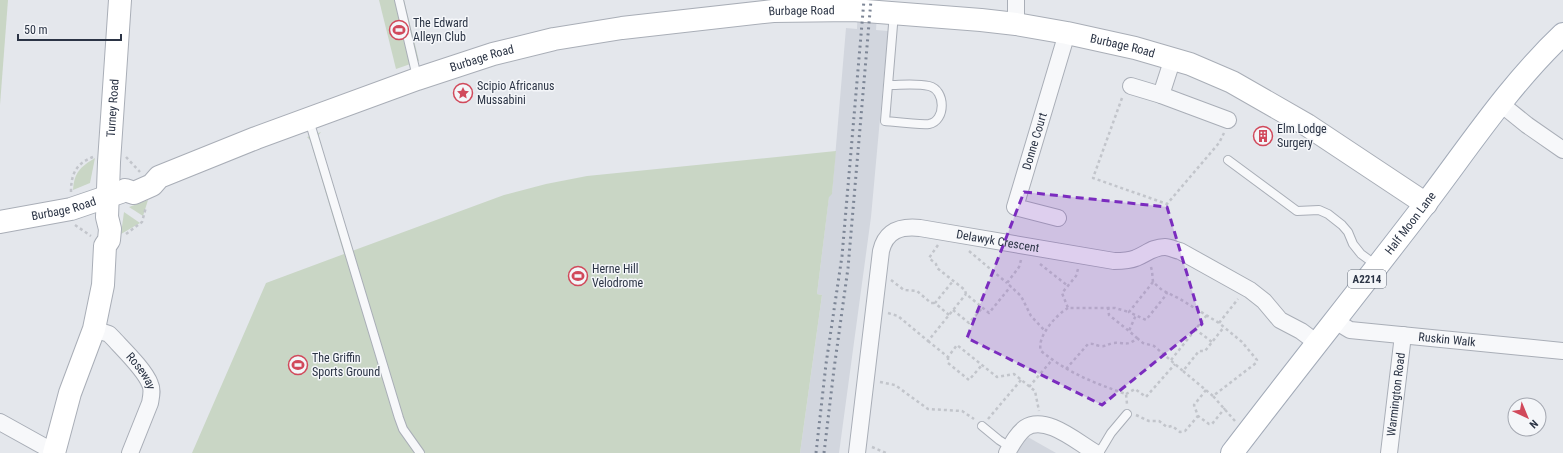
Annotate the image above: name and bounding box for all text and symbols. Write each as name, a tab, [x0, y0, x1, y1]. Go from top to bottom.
street label: Burbage Road	[768, 3, 835, 18]
scale bar	[18, 16, 121, 42]
place label: The Edward Alleyn Club	[413, 16, 468, 44]
sports icon: The Edward Alleyn Club	[388, 19, 410, 41]
text: 50 m	[24, 23, 48, 37]
street label: Burbage Road	[1089, 31, 1157, 60]
street label: Burbage Road	[448, 42, 515, 75]
street label: Turney Road	[104, 79, 122, 138]
place label: Scipio Africanus Mussabini	[477, 79, 554, 107]
place icon: Scipio Africanus Mussabini	[452, 82, 474, 104]
street label: Donne Court	[1019, 111, 1050, 172]
place label: Elm Lodge Surgery	[1277, 122, 1327, 150]
building icon: Elm Lodge Surgery	[1252, 125, 1274, 147]
street label: Half Moon Lane	[1382, 189, 1439, 257]
street label: Burbage Road	[30, 194, 98, 223]
street label: Delawyk Crescent	[955, 227, 1041, 255]
place label: Herne Hill Velodrome	[592, 262, 643, 290]
sports icon: Herne Hill Velodrome	[567, 265, 589, 287]
road number: A2214	[1348, 270, 1386, 288]
street label: Ruskin Walk	[1418, 330, 1477, 349]
street label: Roseway	[123, 350, 158, 391]
place label: The Griffin Sports Ground	[312, 351, 380, 379]
street label: Warmington Road	[1384, 352, 1408, 437]
sports icon: The Griffin Sports Ground	[287, 354, 309, 376]
north arrow	[1507, 397, 1547, 437]
text: N	[1526, 417, 1541, 431]

